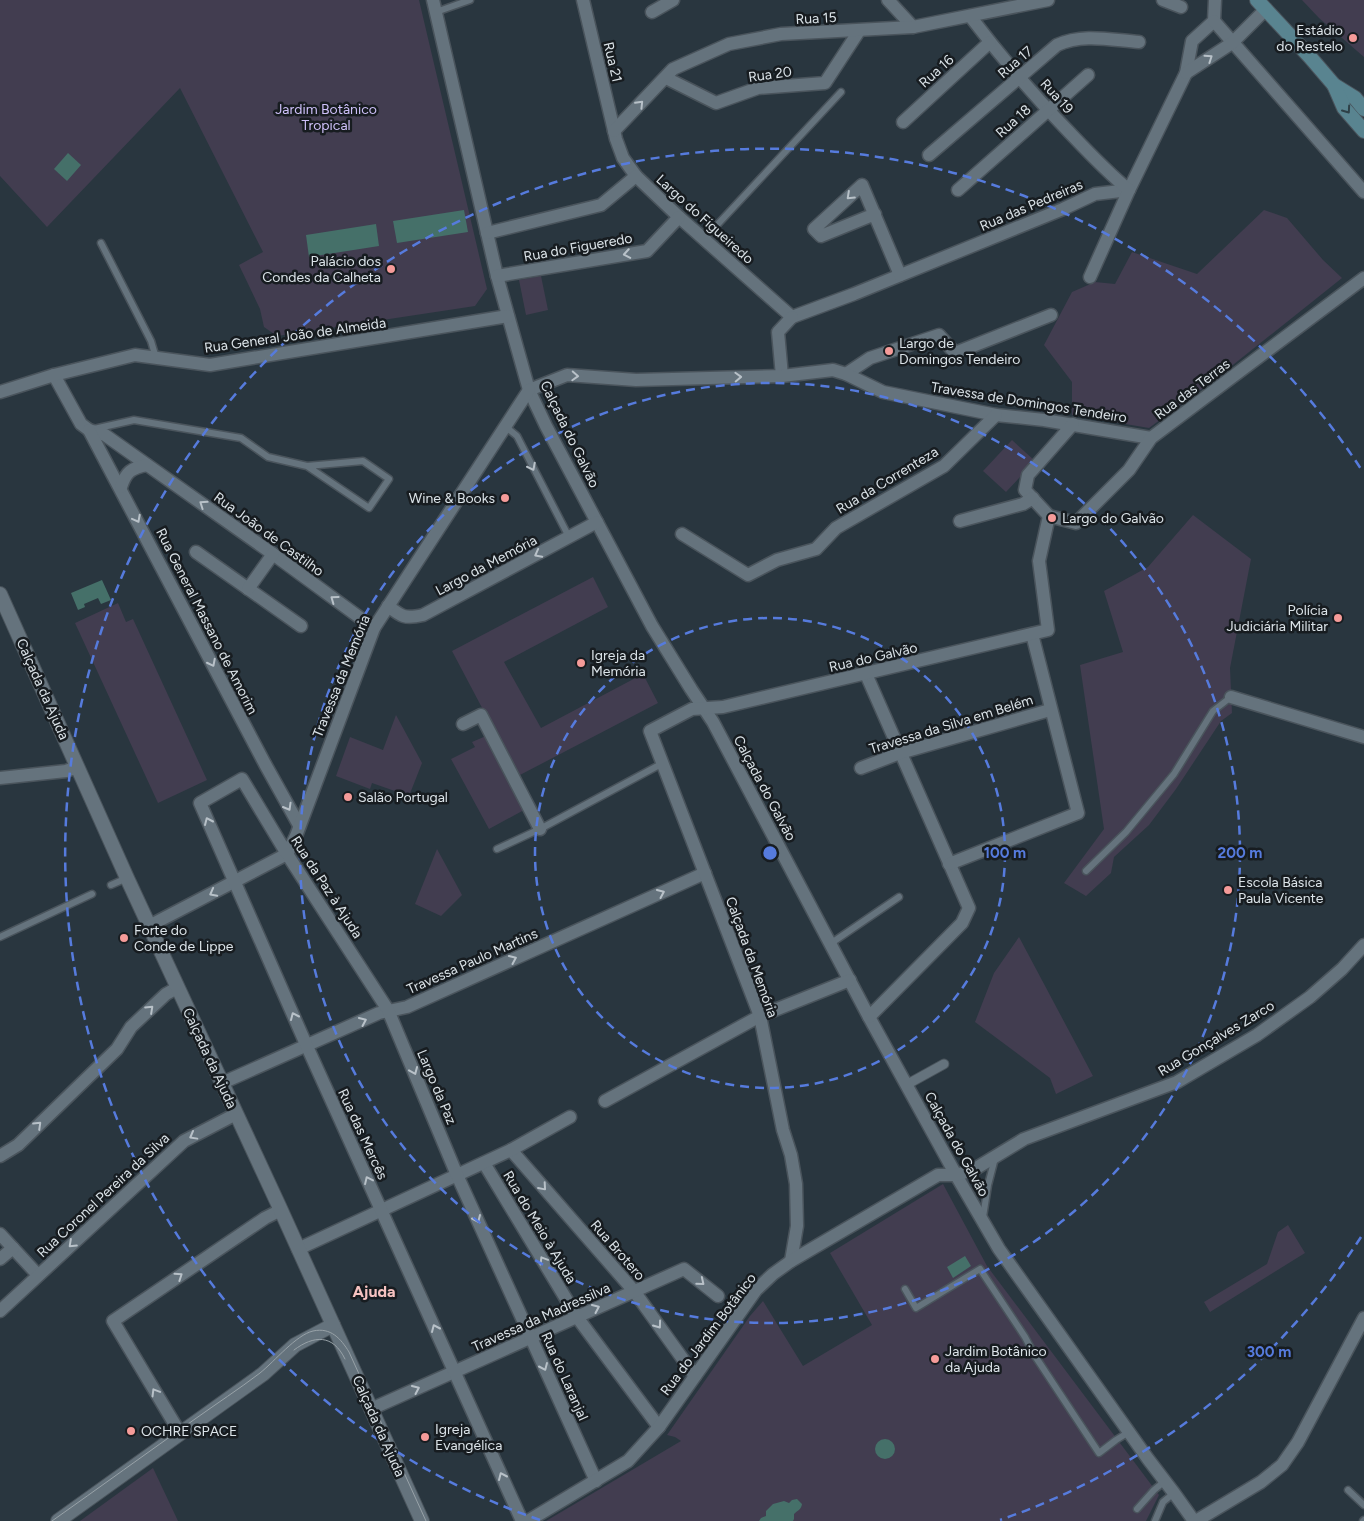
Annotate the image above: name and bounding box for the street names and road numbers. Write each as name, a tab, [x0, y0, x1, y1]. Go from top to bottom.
street label: Rua 15	[795, 9, 837, 28]
street label: Rua 21	[600, 40, 625, 84]
street label: Rua 17	[994, 42, 1037, 82]
street label: Rua 16	[915, 51, 957, 91]
street label: Rua 20	[747, 63, 793, 86]
street label: Rua 19	[1037, 75, 1077, 117]
street label: Rua 18	[992, 101, 1034, 142]
street label: Largo do Figueiredo	[652, 171, 757, 268]
street label: Rua das Pedreiras	[977, 176, 1085, 235]
street label: Rua do Figueredo	[522, 230, 634, 265]
street label: Rua General João de Almeida	[203, 314, 387, 357]
street label: Rua das Terras	[1151, 355, 1233, 423]
street label: Calçada do Galvão	[536, 378, 603, 490]
street label: Travessa de Domingos Tendeiro	[930, 379, 1128, 426]
street label: Rua da Correnteza	[833, 443, 941, 518]
street label: Rua João de Castilho	[210, 489, 327, 580]
street label: Rua General Massano de Amorim	[152, 525, 261, 717]
street label: Largo da Memória	[433, 532, 540, 599]
street label: Travessa da Memória	[309, 612, 374, 740]
street label: Calçada da Ajuda	[13, 636, 72, 742]
street label: Rua do Galvão	[827, 639, 919, 676]
street label: Travessa da Silva em Belém	[867, 691, 1035, 758]
street label: Calçada do Galvão	[730, 733, 799, 844]
street label: Rua da Paz à Ajuda	[287, 833, 366, 942]
street label: Calçada da Memória	[722, 894, 781, 1020]
street label: Travessa Paulo Martins	[404, 925, 540, 998]
street label: Rua Gonçalves Zarco	[1155, 997, 1278, 1080]
street label: Calçada da Ajuda	[179, 1005, 240, 1111]
street label: Largo da Paz	[413, 1047, 460, 1127]
street label: Rua das Mercês	[334, 1086, 391, 1182]
street label: Calçada do Galvão	[921, 1089, 992, 1199]
street label: Rua Coronel Pereira da Silva	[34, 1130, 173, 1261]
street label: Rua do Meio à Ajuda	[499, 1168, 580, 1287]
street label: Rua Brotero	[587, 1217, 648, 1284]
street label: Rua do Jardim Botânico	[657, 1270, 760, 1399]
street label: Travessa da Madressilva	[470, 1279, 613, 1356]
street label: Rua do Laranjal	[537, 1329, 592, 1423]
street label: Calçada da Ajuda	[349, 1373, 408, 1479]

